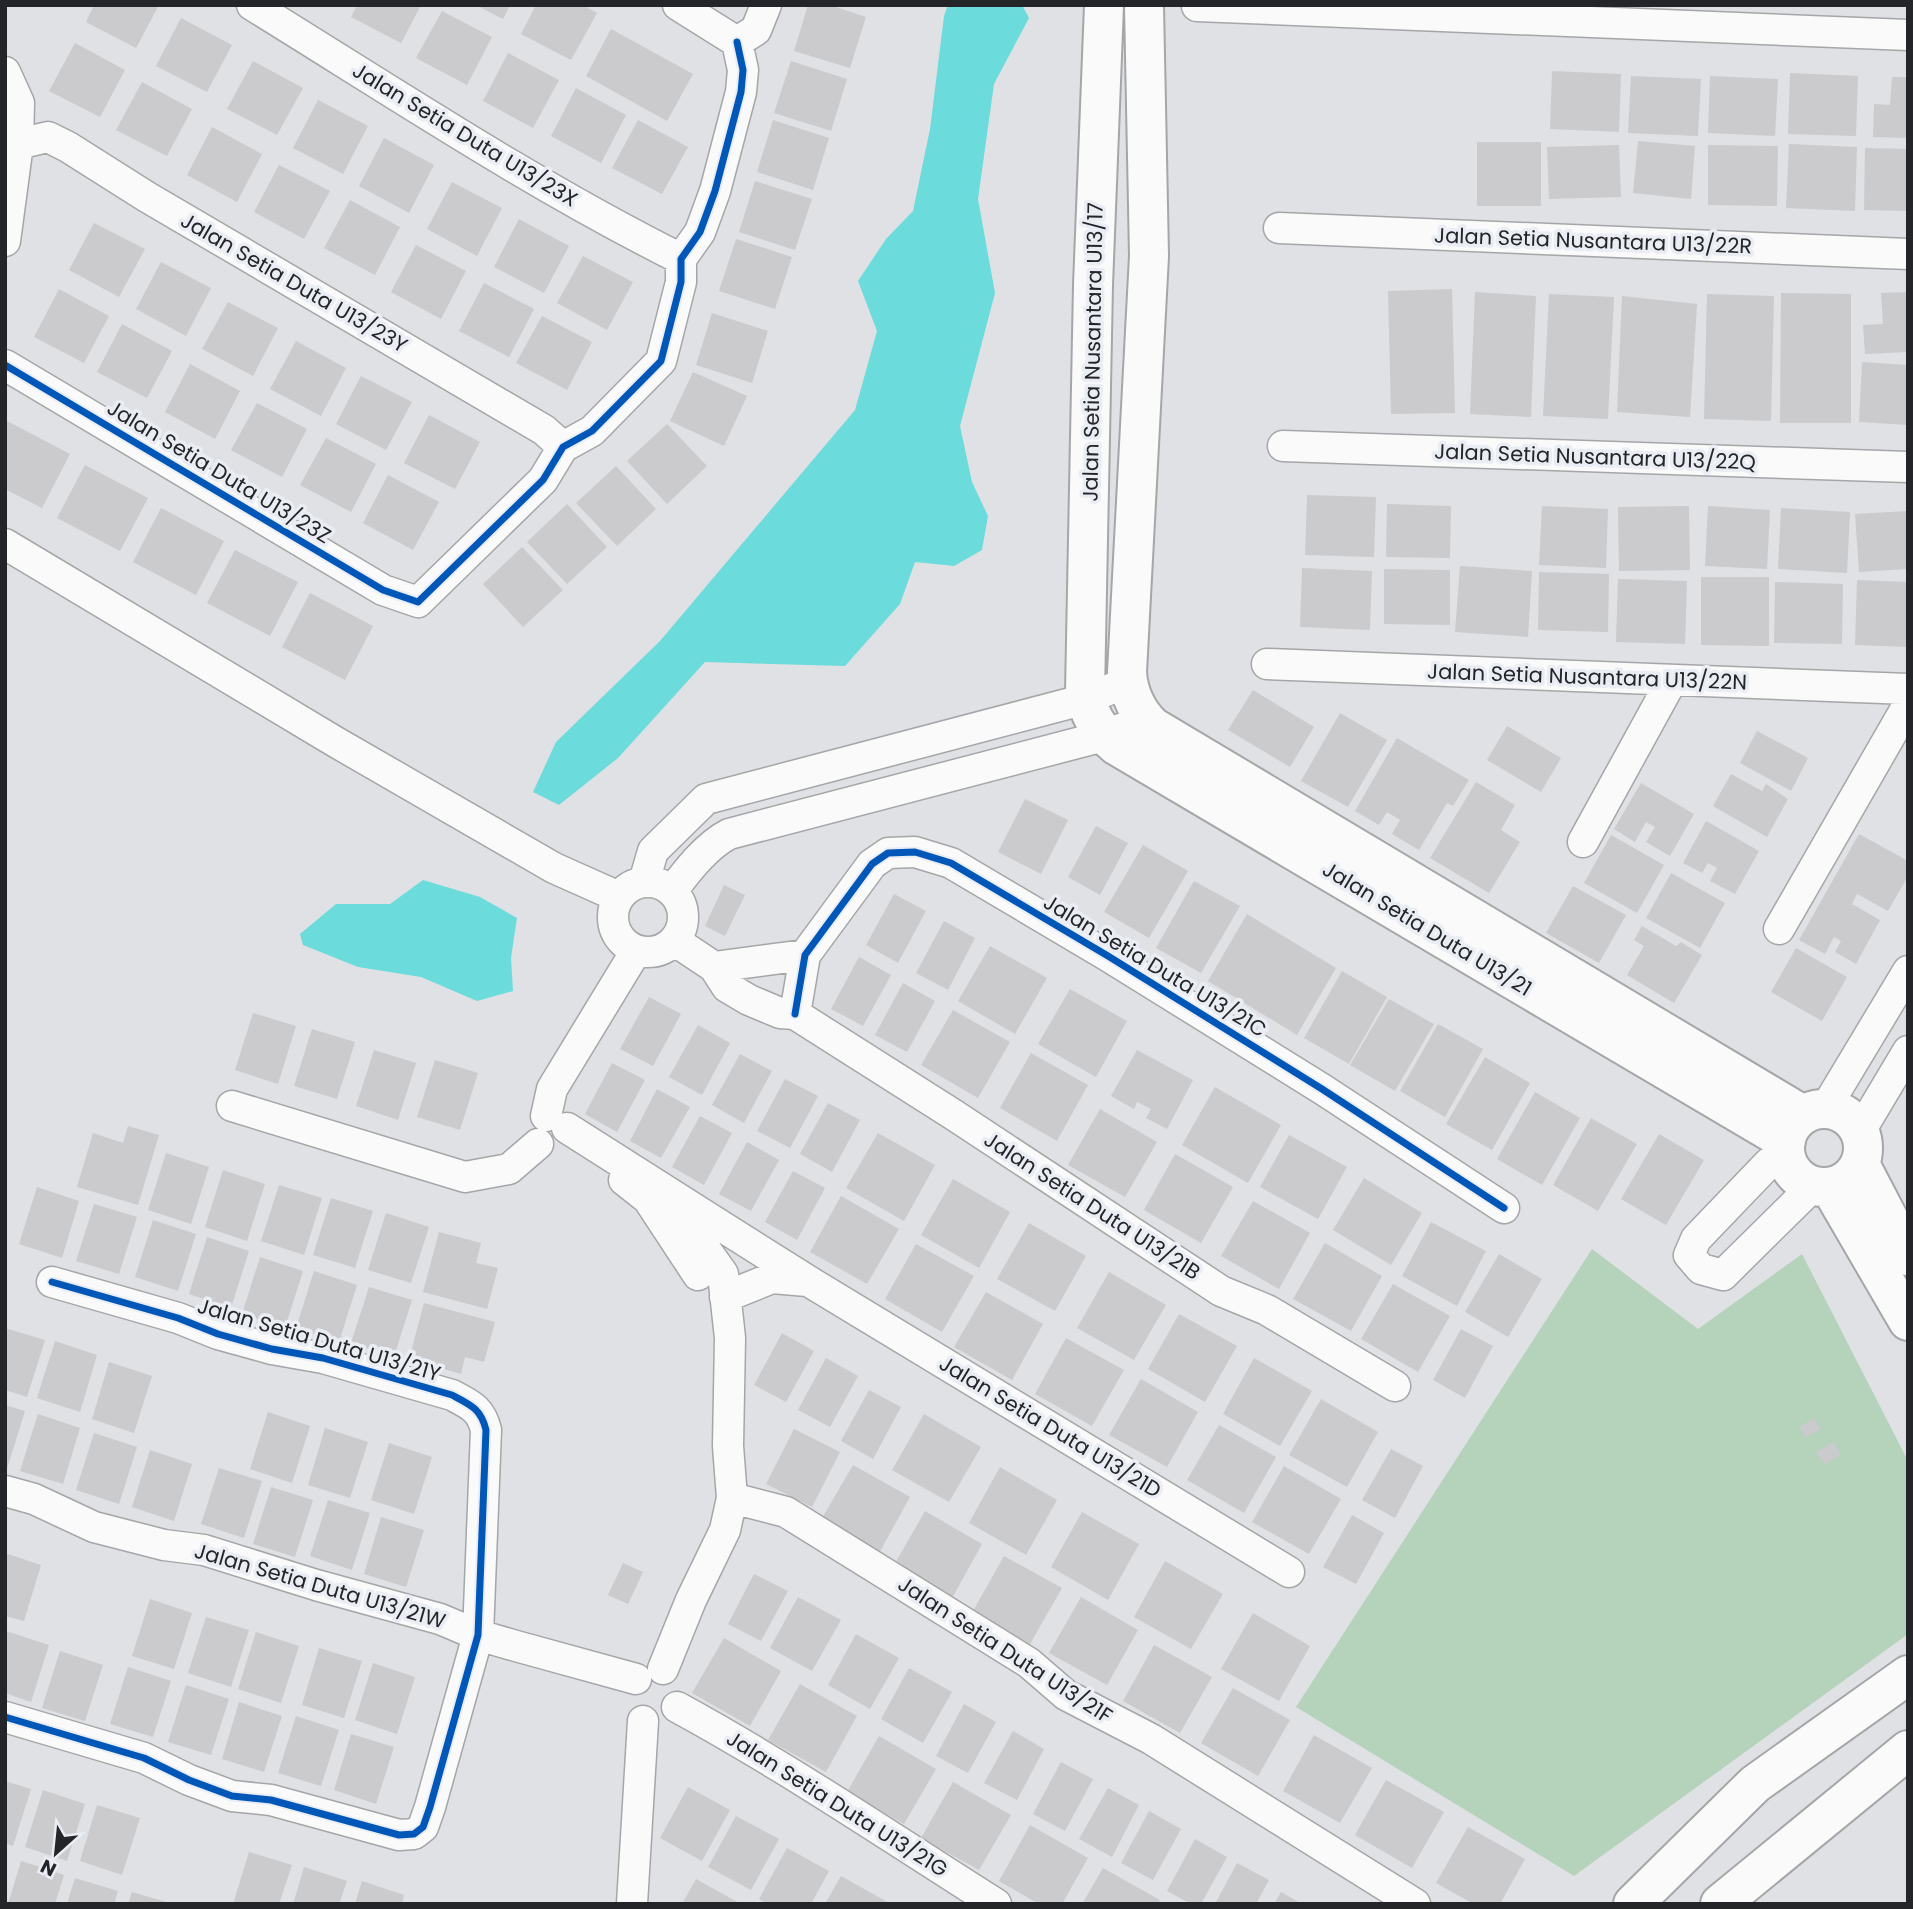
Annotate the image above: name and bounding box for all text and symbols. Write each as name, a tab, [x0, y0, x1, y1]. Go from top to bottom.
street label: Jalan Setia Duta U13/23X	[347, 56, 583, 213]
street label: Jalan Setia Nusantara U13/17	[1075, 202, 1110, 502]
street label: Jalan Setia Duta U13/23Y	[176, 206, 413, 359]
street label: Jalan Setia Nusantara U13/22R	[1434, 220, 1753, 261]
street label: Jalan Setia Duta U13/23Z	[102, 393, 337, 550]
street label: Jalan Setia Nusantara U13/22Q	[1434, 436, 1756, 477]
street label: Jalan Setia Nusantara U13/22N	[1427, 656, 1748, 697]
street label: Jalan Setia Duta U13/21	[1317, 854, 1537, 1003]
street label: Jalan Setia Duta U13/21C	[1038, 887, 1272, 1044]
street label: Jalan Setia Duta U13/21B	[979, 1125, 1206, 1286]
street label: Jalan Setia Duta U13/21Y	[194, 1291, 444, 1388]
street label: Jalan Setia Duta U13/21D	[934, 1349, 1167, 1504]
street label: Jalan Setia Duta U13/21W	[191, 1536, 450, 1635]
street label: Jalan Setia Duta U13/21F	[893, 1569, 1118, 1730]
street label: Jalan Setia Duta U13/21G	[721, 1723, 953, 1884]
north arrow	[21, 1818, 91, 1888]
text: N	[36, 1852, 61, 1883]

